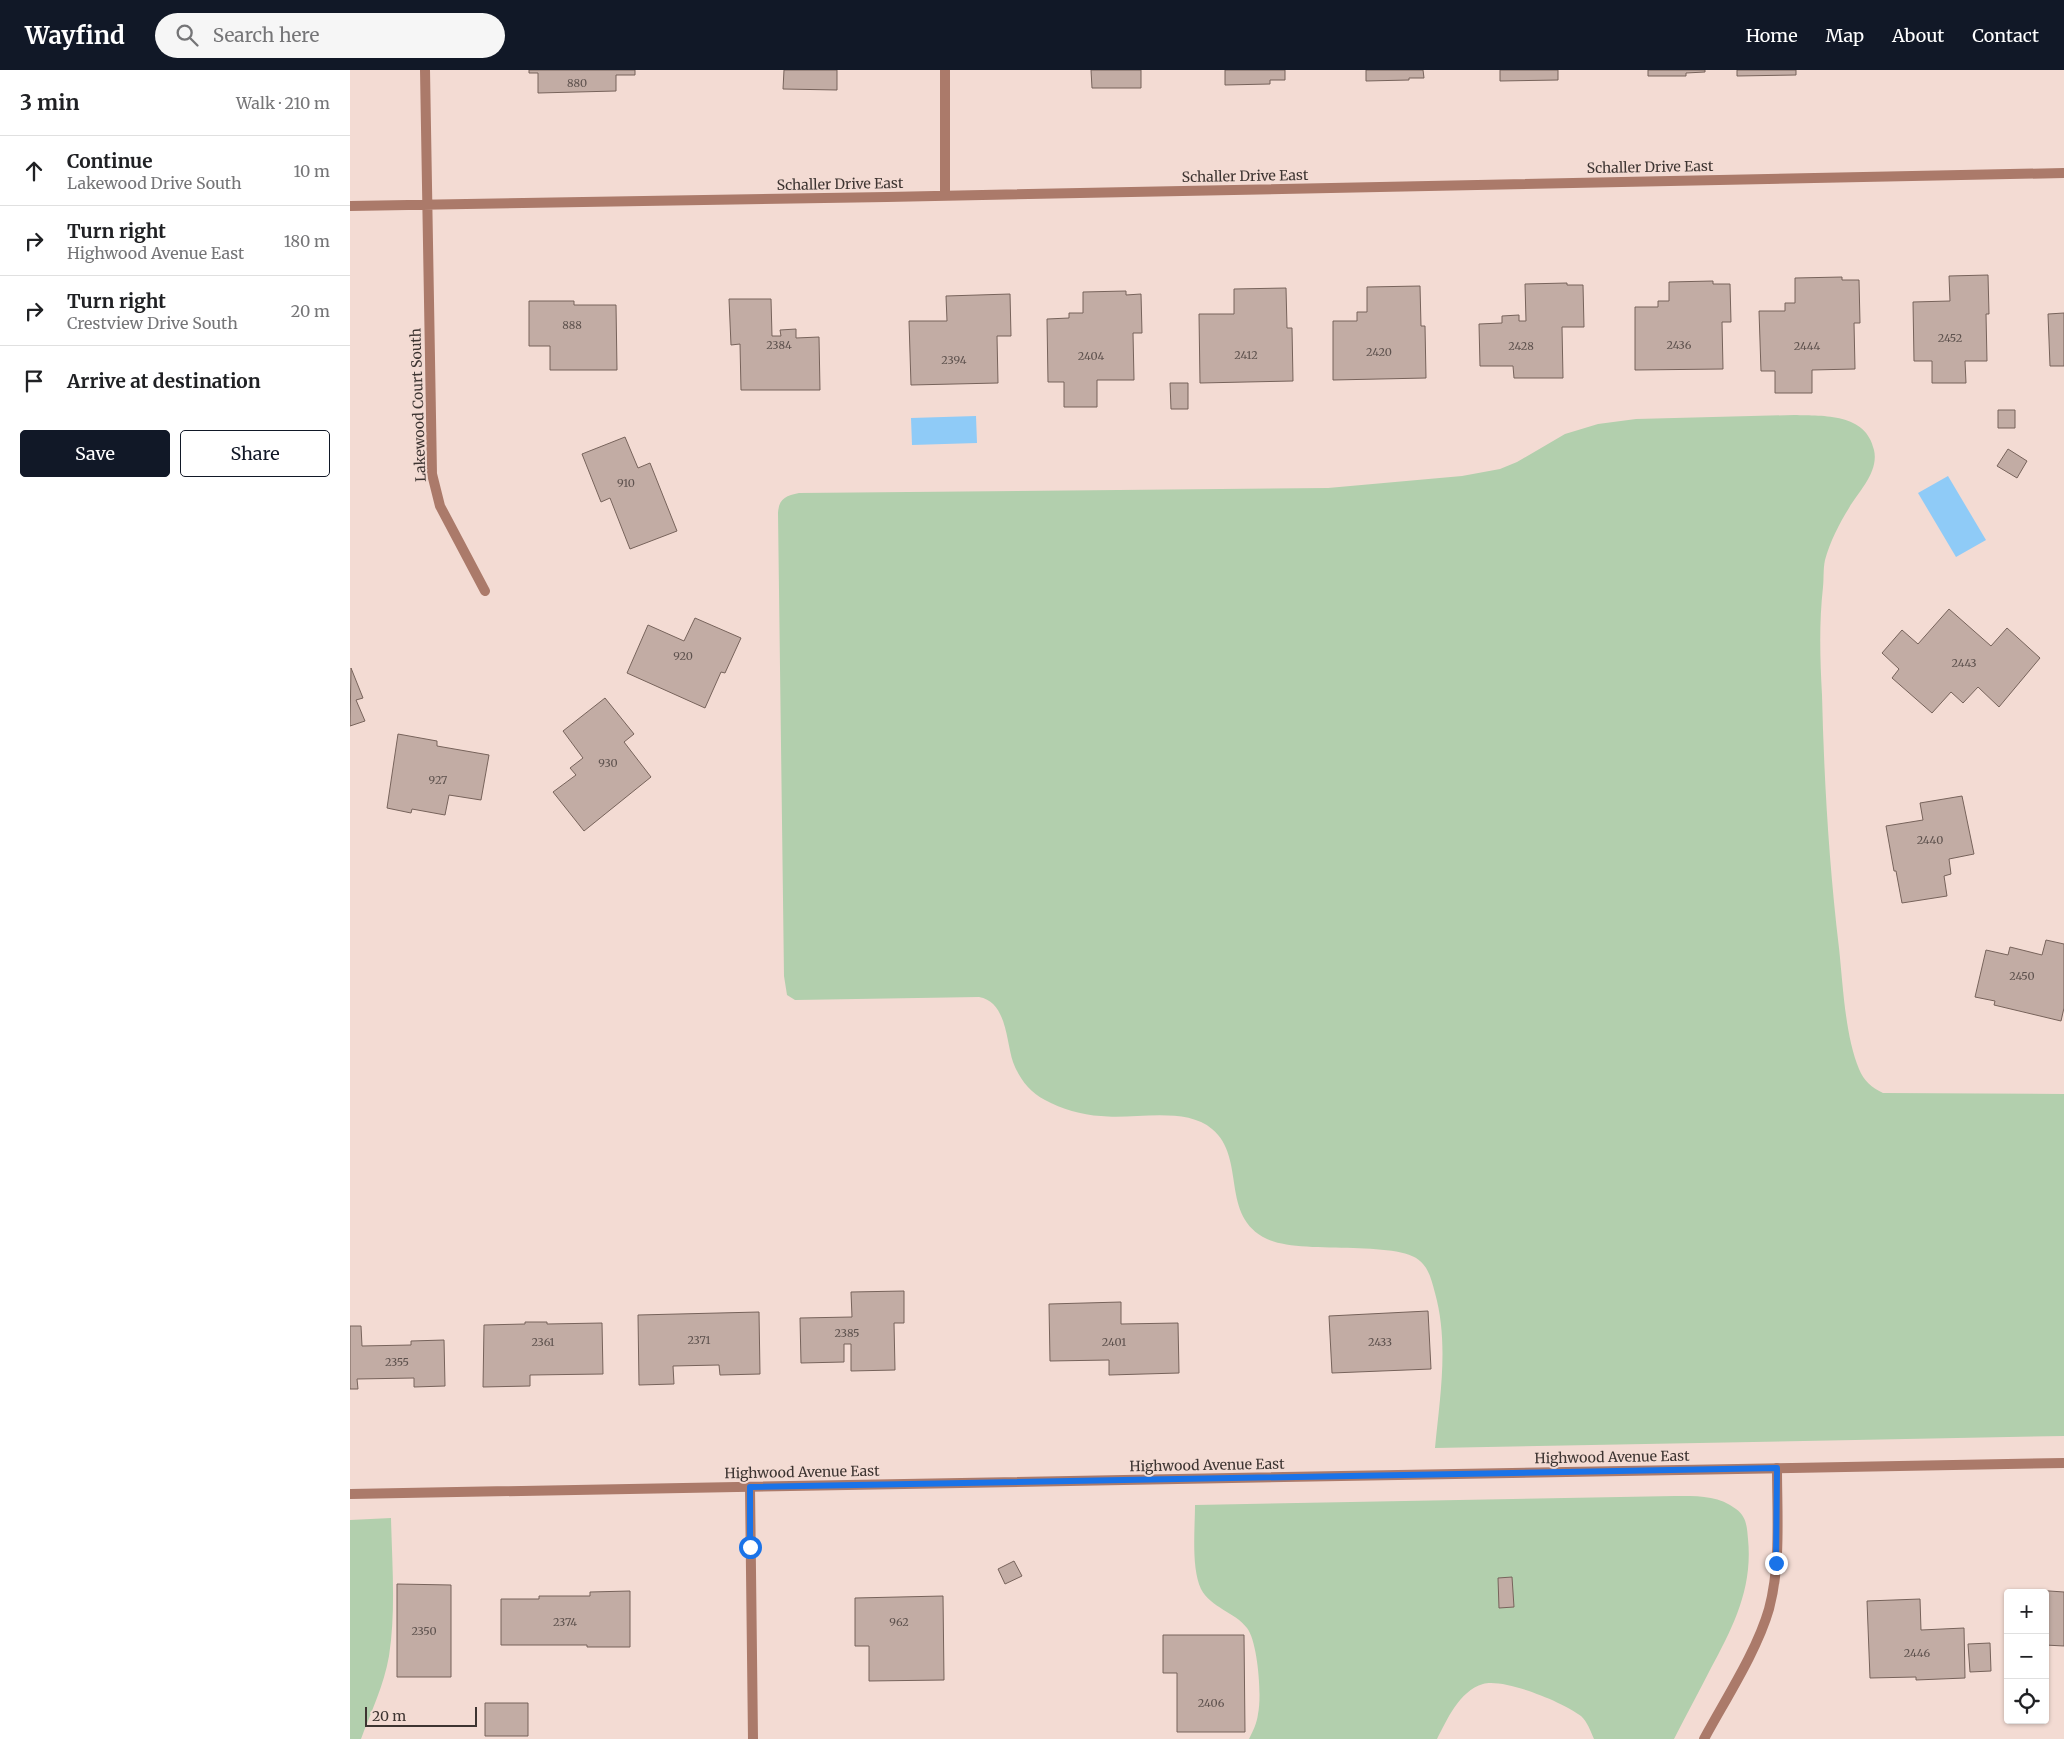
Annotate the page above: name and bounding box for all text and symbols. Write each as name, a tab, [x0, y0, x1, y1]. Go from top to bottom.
search box	[155, 13, 505, 58]
text: Wayfind	[25, 20, 125, 51]
icon: search	[173, 21, 201, 49]
text: Search here	[213, 23, 319, 47]
text: Home	[1746, 24, 1798, 47]
text: Map	[1826, 24, 1864, 47]
text: About	[1892, 24, 1944, 47]
text: Contact	[1972, 24, 2039, 47]
house number: 880	[567, 76, 587, 90]
text: 3 min	[20, 89, 79, 116]
text: Walk · 210 m	[236, 93, 330, 113]
text: Continue	[67, 149, 153, 173]
icon: ahead	[20, 157, 48, 185]
street label: Schaller Drive East	[1586, 157, 1714, 177]
text: 10 m	[293, 161, 330, 181]
street label: Schaller Drive East	[1181, 166, 1309, 186]
text: Lakewood Drive South	[67, 173, 242, 193]
street label: Schaller Drive East	[776, 174, 904, 194]
text: Turn right	[67, 219, 166, 243]
icon: right	[20, 227, 48, 255]
text: 180 m	[284, 231, 330, 251]
text: Highwood Avenue East	[67, 243, 244, 263]
text: Turn right	[67, 289, 166, 313]
icon: right	[20, 297, 48, 325]
text: 20 m	[291, 301, 330, 321]
text: Crestview Drive South	[67, 313, 238, 333]
house number: 888	[562, 318, 582, 332]
street label: Lakewood Court South	[406, 328, 430, 482]
house number: 2452	[1938, 331, 1962, 345]
house number: 2384	[766, 338, 792, 352]
house number: 2436	[1667, 338, 1692, 352]
house number: 2428	[1508, 339, 1534, 353]
house number: 2444	[1794, 339, 1820, 353]
house number: 2420	[1366, 345, 1392, 359]
house number: 2412	[1234, 348, 1258, 362]
house number: 2404	[1078, 349, 1105, 363]
house number: 2394	[941, 353, 967, 367]
icon: arrive	[20, 367, 48, 395]
text: Arrive at destination	[67, 369, 261, 393]
button: Save	[20, 430, 170, 477]
button: Share	[180, 430, 330, 477]
house number: 910	[617, 476, 635, 490]
house number: 920	[673, 649, 693, 663]
house number: 2443	[1951, 656, 1977, 670]
house number: 930	[598, 756, 618, 770]
house number: 927	[429, 773, 447, 787]
house number: 2440	[1917, 833, 1943, 847]
house number: 2450	[2009, 969, 2035, 983]
house number: 2385	[835, 1326, 859, 1340]
house number: 2371	[687, 1333, 711, 1347]
house number: 2361	[531, 1335, 555, 1349]
house number: 2401	[1102, 1335, 1126, 1349]
house number: 2433	[1368, 1335, 1392, 1349]
house number: 2355	[385, 1355, 409, 1369]
street label: Highwood Avenue East	[1534, 1447, 1690, 1467]
street label: Highwood Avenue East	[1129, 1455, 1285, 1475]
street label: Highwood Avenue East	[724, 1462, 880, 1482]
route start	[739, 1536, 762, 1559]
route end	[1765, 1552, 1788, 1575]
map controls	[2004, 1589, 2049, 1724]
button: +	[2004, 1589, 2049, 1634]
house number: 2374	[553, 1615, 577, 1629]
house number: 962	[889, 1615, 909, 1629]
house number: 2350	[411, 1624, 437, 1638]
button: −	[2004, 1634, 2049, 1679]
house number: 2446	[1904, 1646, 1931, 1660]
button: locate	[2004, 1679, 2049, 1724]
house number: 2406	[1198, 1696, 1225, 1710]
scale bar	[365, 1704, 478, 1727]
text: 20 m	[372, 1707, 406, 1725]

